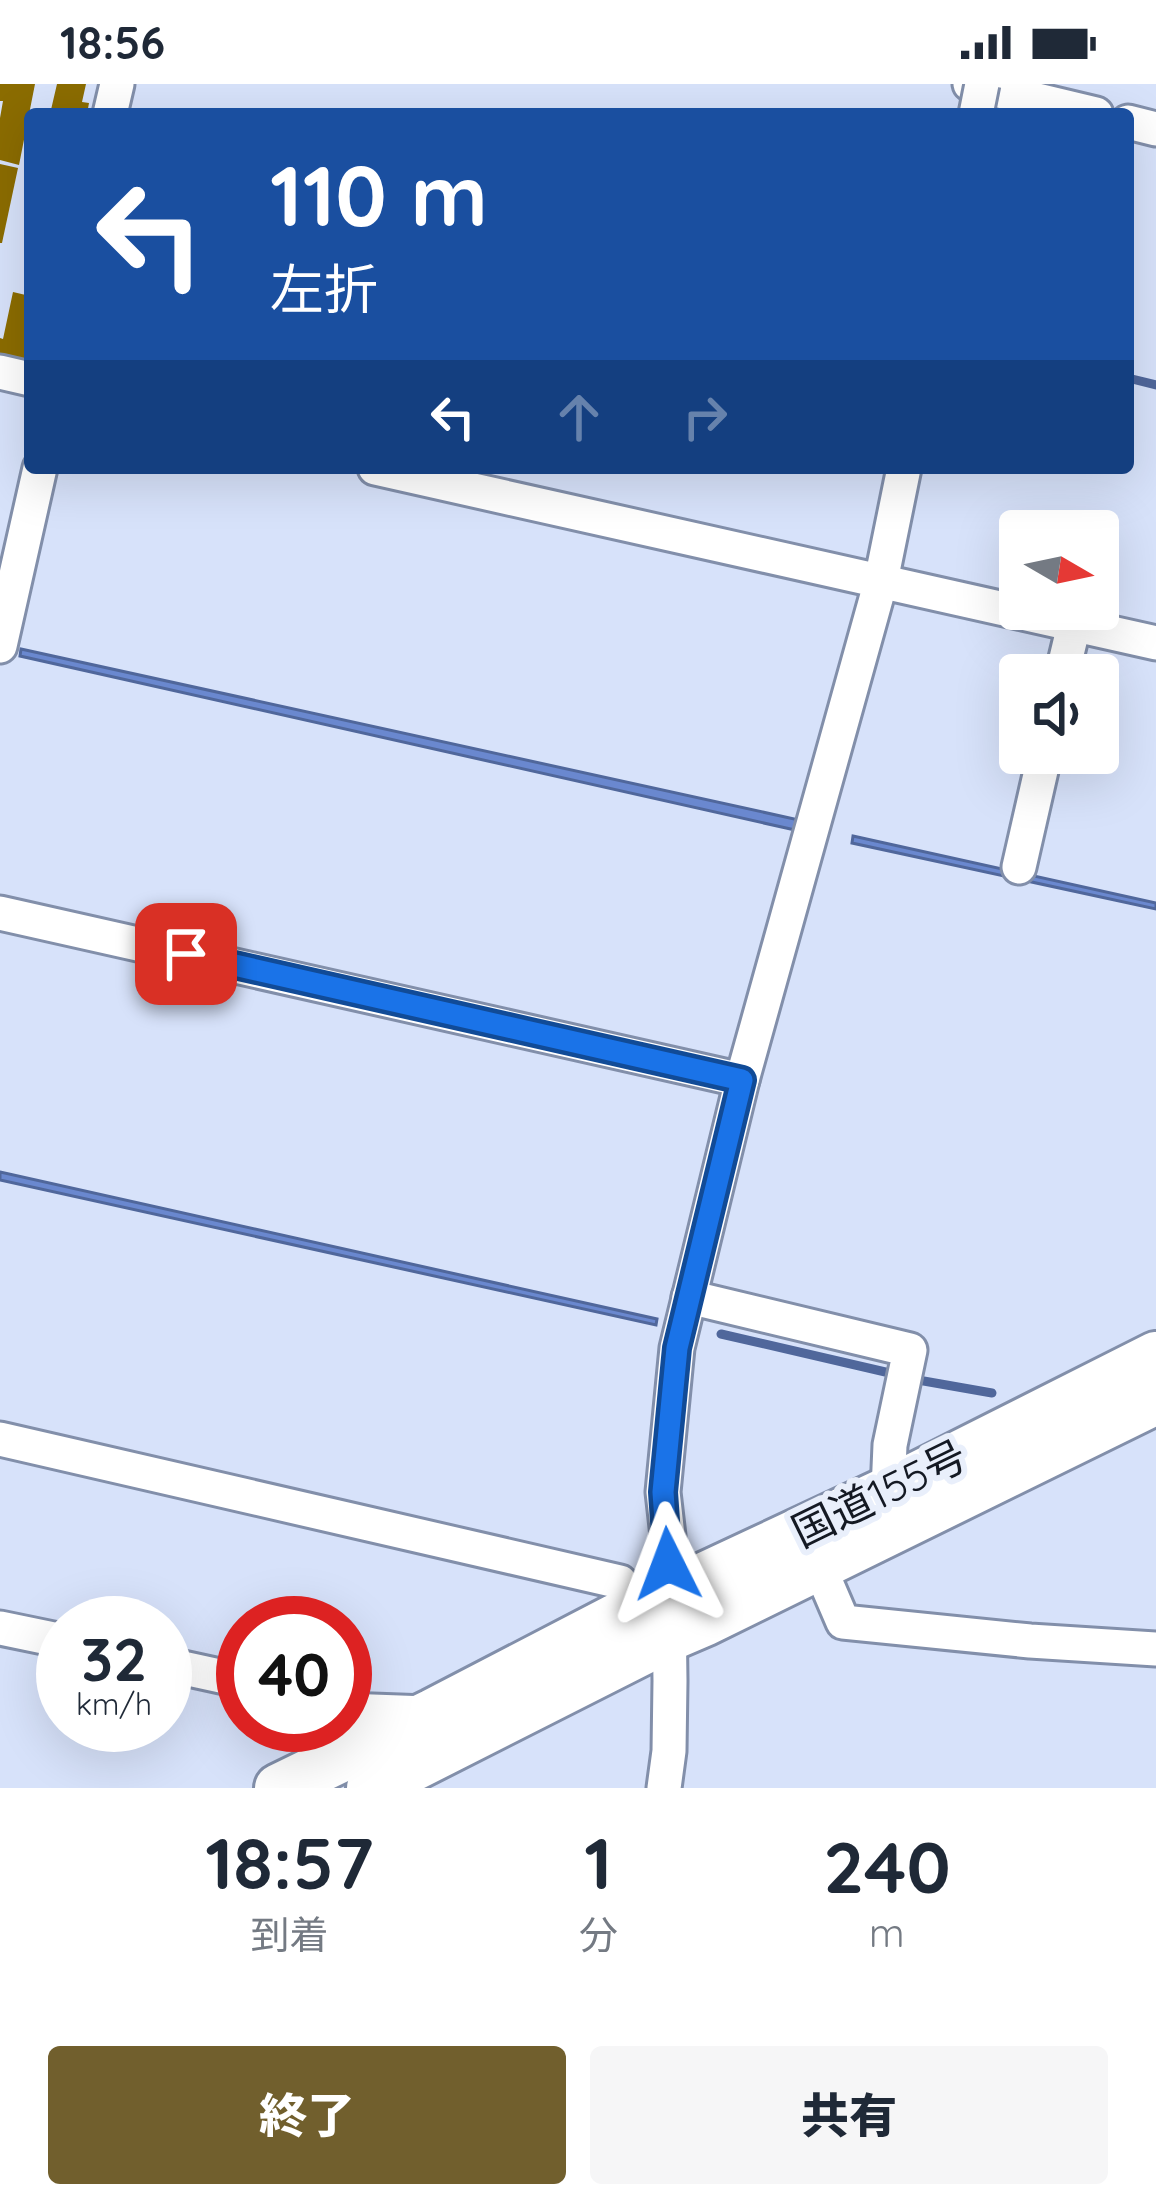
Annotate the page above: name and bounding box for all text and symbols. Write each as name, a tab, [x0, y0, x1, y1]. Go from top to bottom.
text: 18:56	[60, 14, 165, 70]
text: 110 m	[270, 142, 488, 247]
icon: left	[72, 156, 228, 312]
text: 左折	[270, 255, 378, 323]
icon: left	[420, 384, 486, 450]
icon: ahead	[546, 384, 612, 450]
icon: right	[672, 384, 738, 450]
north arrow	[999, 510, 1119, 630]
map controls	[999, 510, 1119, 774]
button: sound	[999, 654, 1119, 774]
pin	[135, 903, 237, 1005]
icon: arrive	[153, 921, 219, 987]
street label: 国道155号	[783, 1428, 975, 1558]
position arrow	[605, 1501, 731, 1627]
speed limit sign: 40	[216, 1596, 372, 1752]
text: 32	[81, 1621, 147, 1696]
text: km/h	[76, 1685, 152, 1723]
text: 18:57	[205, 1817, 373, 1907]
text: 1	[584, 1817, 612, 1907]
text: 240	[823, 1821, 951, 1911]
text: m	[869, 1908, 905, 1957]
text: 到着	[250, 1910, 328, 1959]
text: 分	[579, 1910, 618, 1959]
button: 終了	[48, 2046, 566, 2184]
button: 共有	[590, 2046, 1108, 2184]

